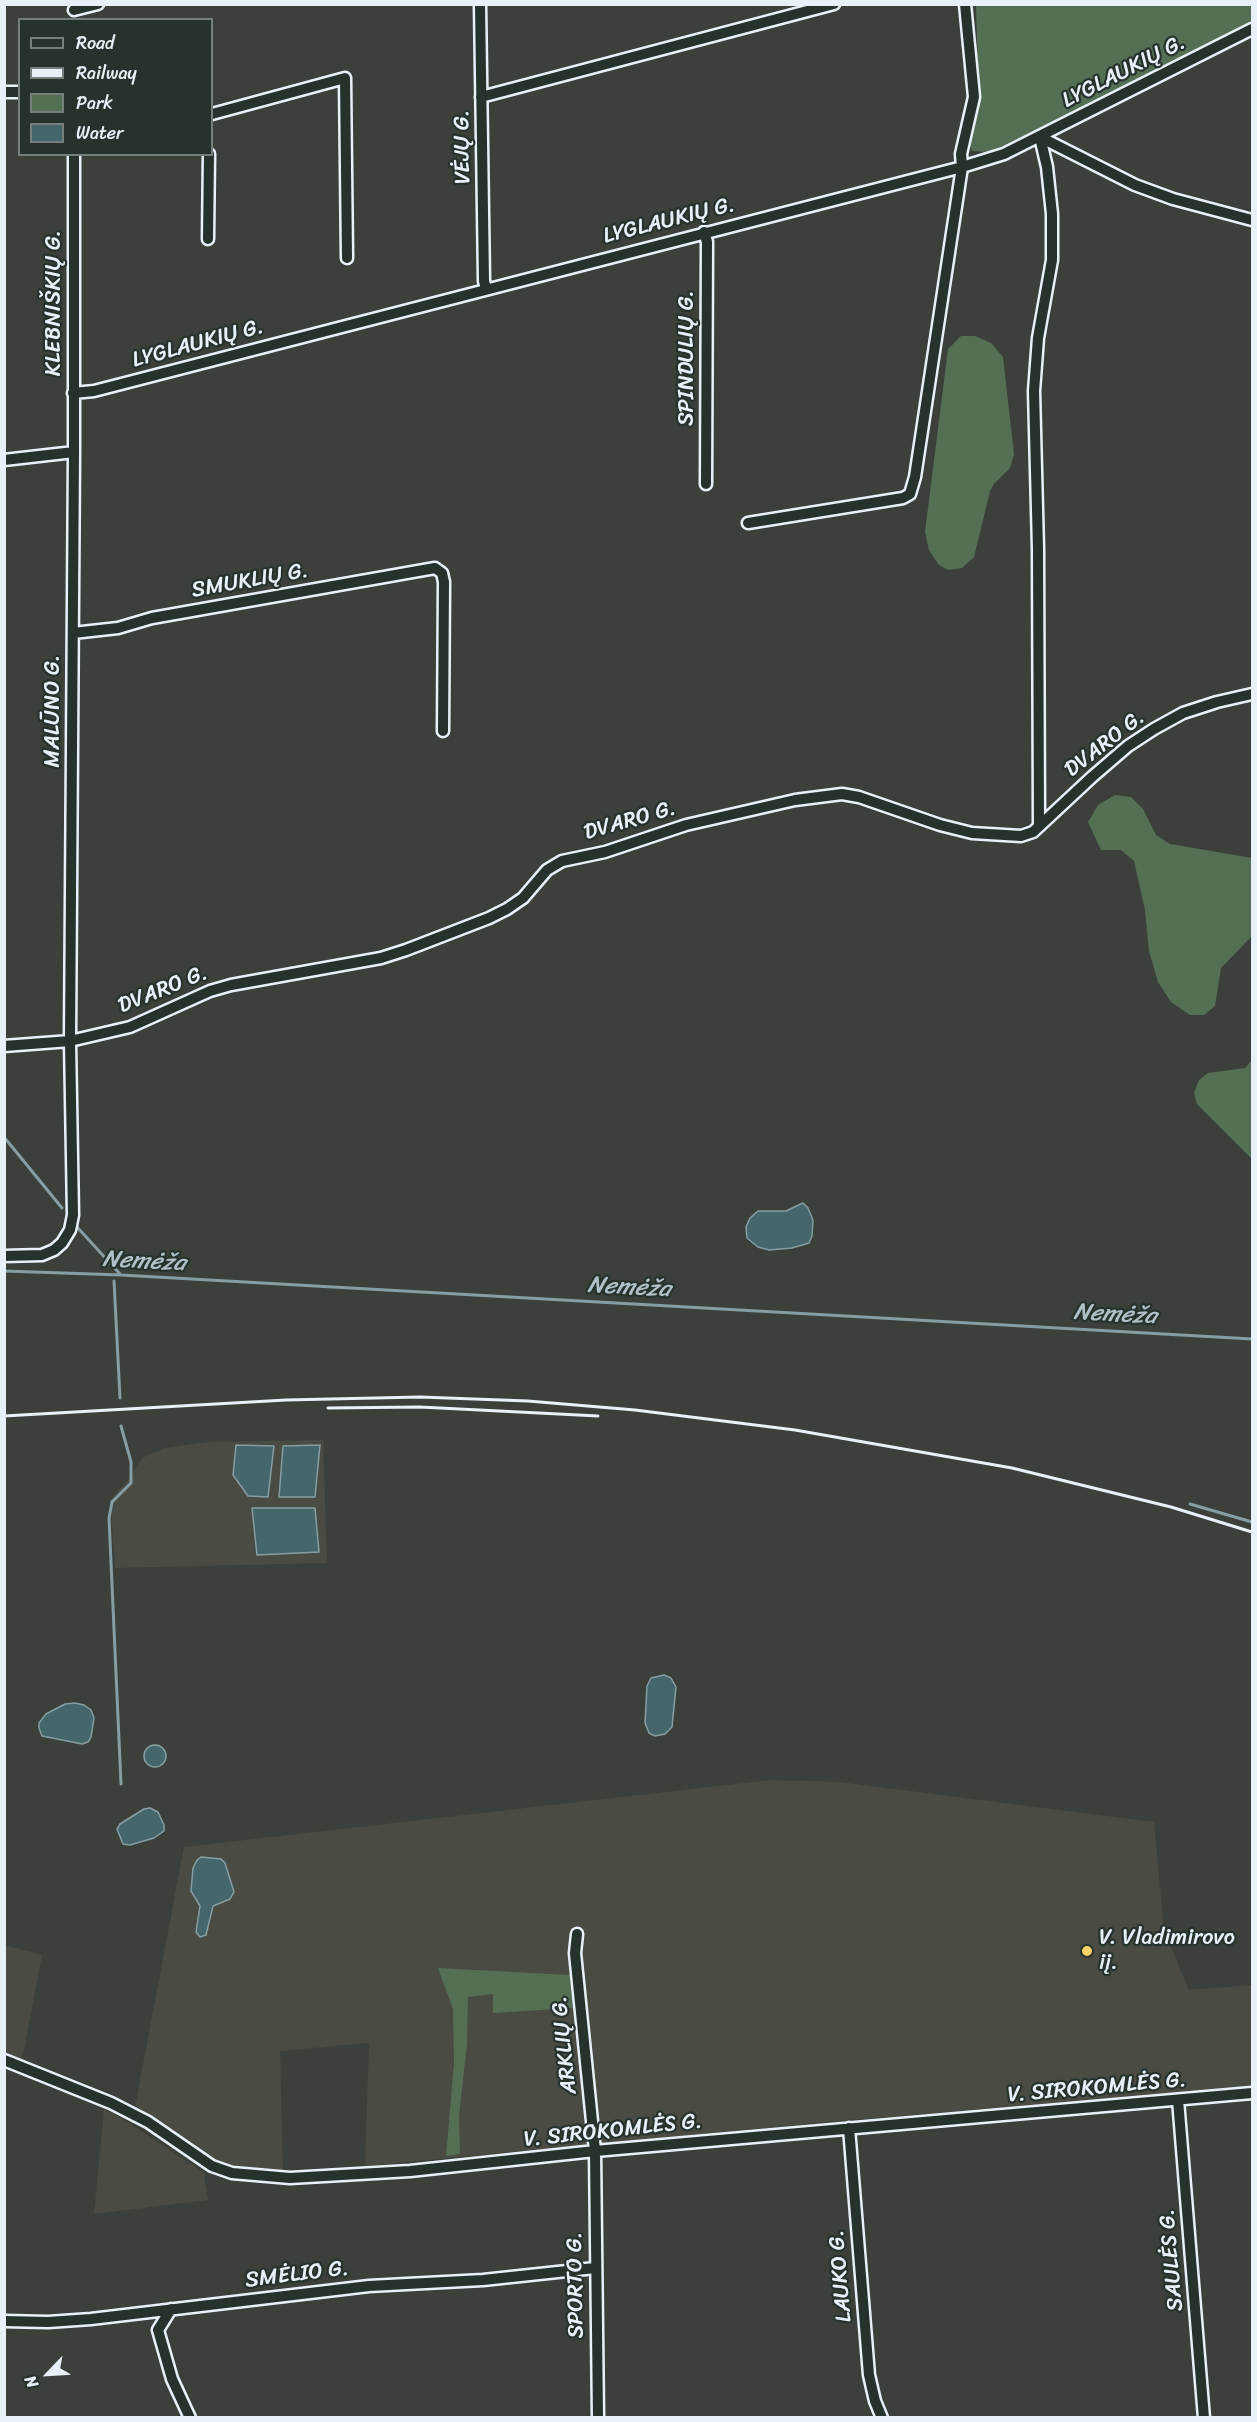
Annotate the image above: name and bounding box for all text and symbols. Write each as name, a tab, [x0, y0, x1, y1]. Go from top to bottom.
legend	[18, 18, 213, 156]
text: Road	[76, 27, 115, 59]
street label: LYGLAUKIŲ G.	[1058, 30, 1190, 114]
text: Railway	[76, 57, 137, 89]
text: Park	[76, 87, 113, 119]
street label: VĖJŲ G.	[449, 109, 477, 185]
text: Water	[76, 117, 123, 149]
street label: LYGLAUKIŲ G.	[600, 192, 738, 250]
street label: KLEBNIŠKIŲ G.	[41, 230, 67, 376]
street label: SPINDULIŲ G.	[674, 290, 700, 426]
street label: LYGLAUKIŲ G.	[130, 314, 266, 374]
street label: SMUKLIŲ G.	[190, 558, 310, 604]
street label: MALŪNO G.	[40, 655, 66, 767]
street label: DVARO G.	[1060, 705, 1150, 783]
street label: DVARO G.	[581, 795, 679, 847]
street label: DVARO G.	[114, 960, 212, 1020]
water label: Nemėža	[102, 1245, 186, 1279]
water label: Nemėža	[587, 1271, 671, 1305]
water label: Nemėža	[1073, 1298, 1157, 1332]
place label: V. Vladimirovo iį.	[1099, 1925, 1235, 1976]
marker: V. Vladimirovo iį.	[1080, 1944, 1094, 1958]
street label: ARKLIŲ G.	[547, 1995, 583, 2095]
street label: V. SIROKOMLĖS G.	[1007, 2067, 1187, 2109]
street label: V. SIROKOMLĖS G.	[523, 2109, 703, 2153]
street label: SAULĖS G.	[1154, 2208, 1190, 2312]
street label: LAUKO G.	[824, 2229, 858, 2323]
street label: SPORTO G.	[562, 2231, 590, 2339]
street label: SMĖLIO G.	[244, 2256, 350, 2294]
north arrow	[18, 2344, 78, 2404]
text: N	[16, 2371, 47, 2393]

